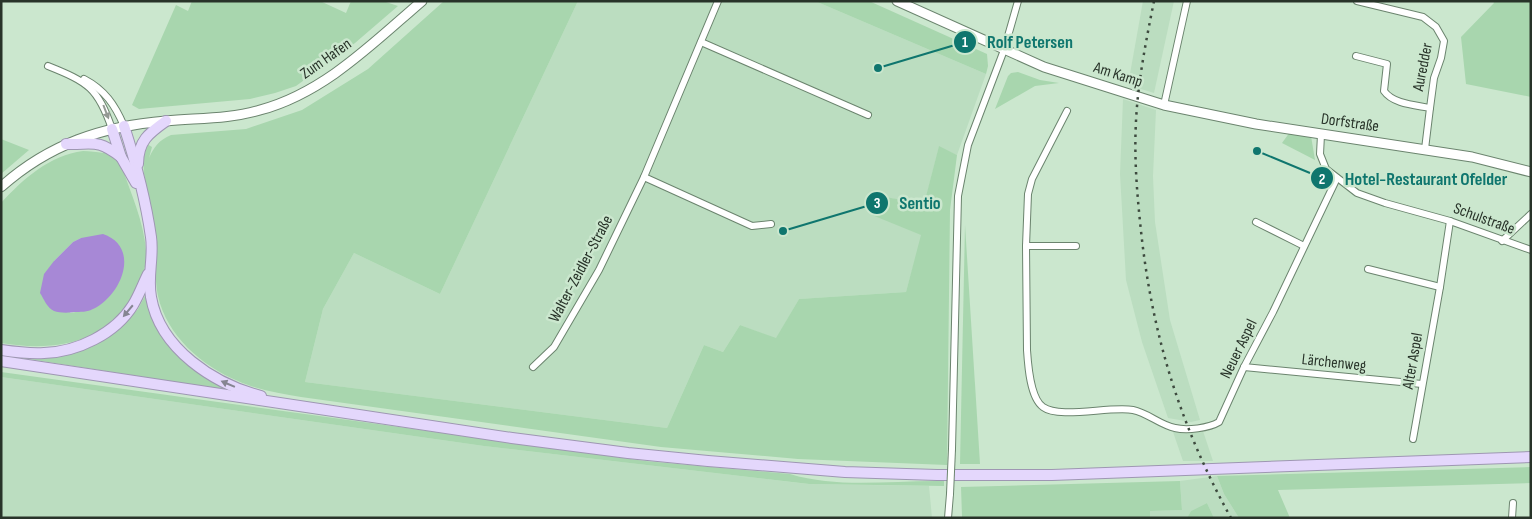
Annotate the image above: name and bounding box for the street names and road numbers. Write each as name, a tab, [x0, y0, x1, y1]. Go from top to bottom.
street label: Zum Hafen	[297, 35, 355, 83]
street label: Auredder	[1409, 41, 1437, 94]
street label: Am Kamp	[1090, 58, 1145, 92]
street label: Dorfstraße	[1320, 110, 1380, 136]
street label: Schulstraße	[1451, 199, 1517, 239]
street label: Walter-Zeidler-Straße	[545, 212, 617, 326]
street label: Neuer Aspel	[1217, 316, 1261, 382]
street label: Alter Aspel	[1399, 331, 1427, 392]
street label: Lärchenweg	[1301, 350, 1367, 376]

